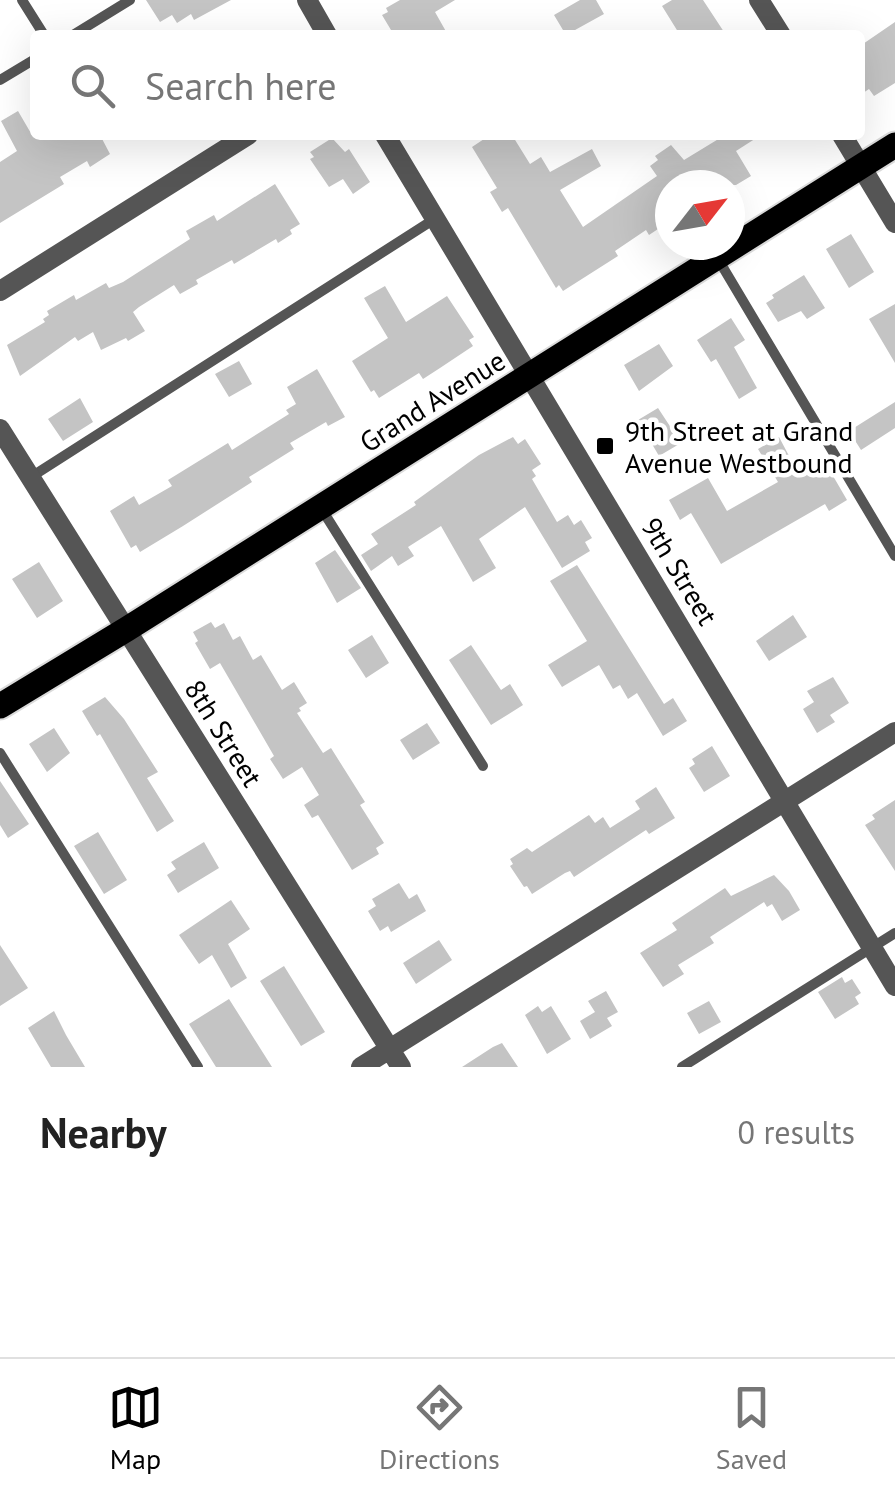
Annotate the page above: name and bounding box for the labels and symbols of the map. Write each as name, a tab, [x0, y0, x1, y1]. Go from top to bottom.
north arrow	[655, 170, 745, 260]
street label: Grand Avenue	[352, 342, 512, 460]
place label: 9th Street at Grand Avenue Westbound	[625, 412, 853, 481]
marker: 9th Street at Grand Avenue Westbound	[594, 435, 616, 457]
street label: 9th Street	[633, 510, 727, 632]
street label: 8th Street	[177, 673, 272, 794]

